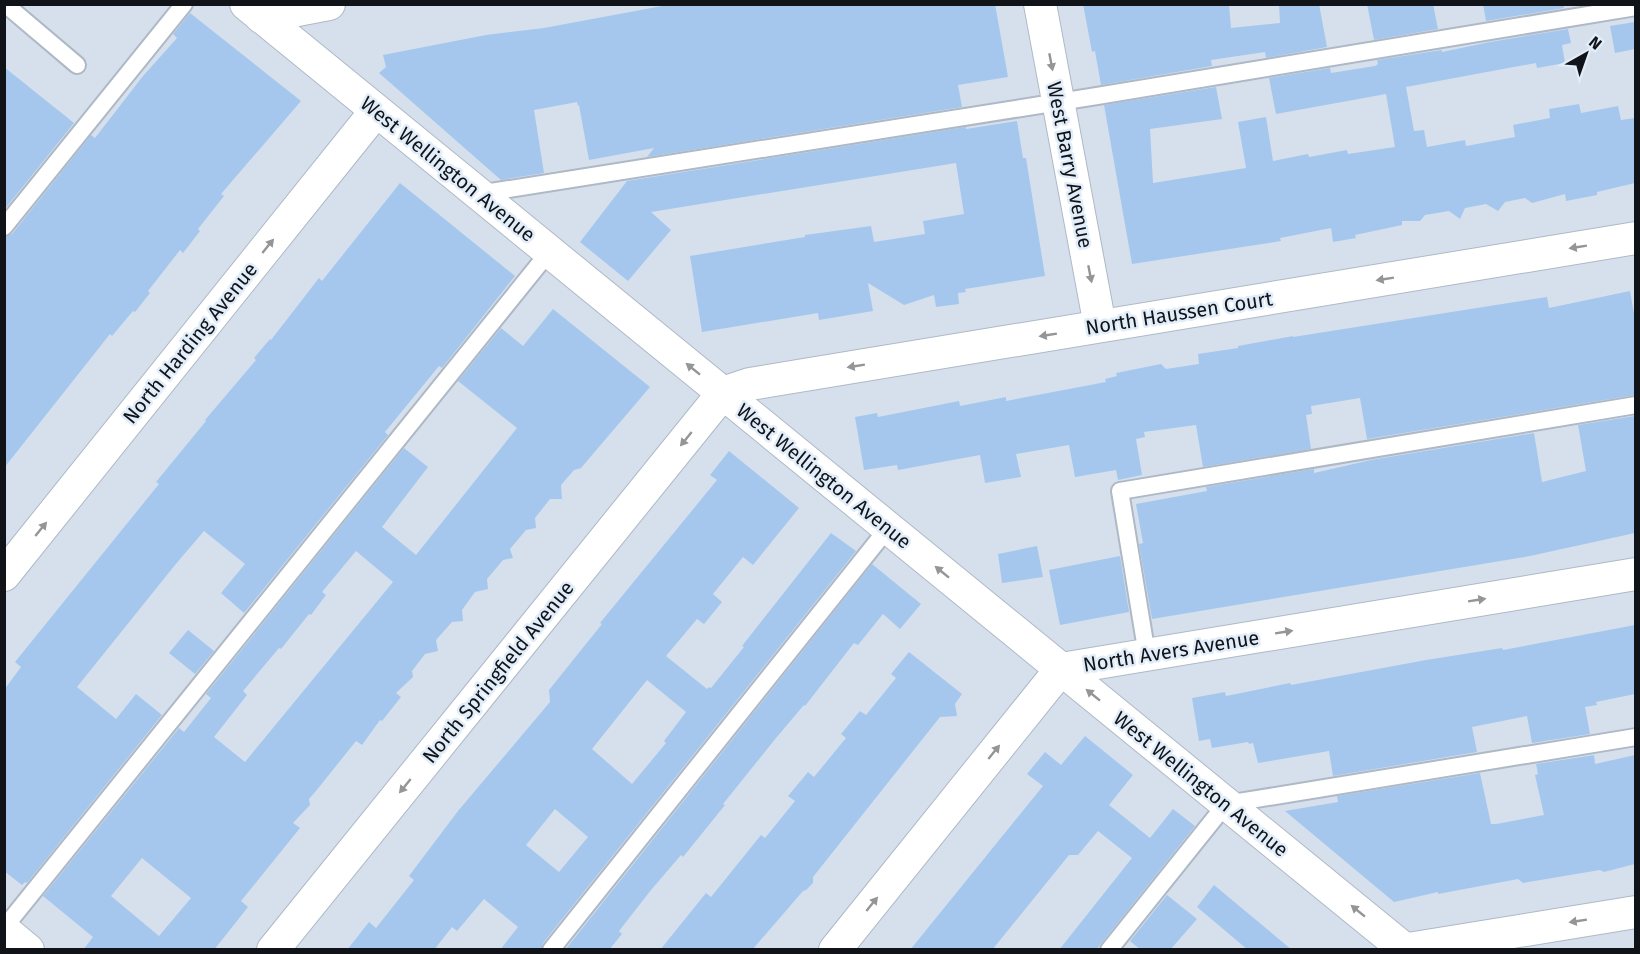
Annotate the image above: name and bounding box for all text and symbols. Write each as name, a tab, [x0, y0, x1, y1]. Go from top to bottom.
north arrow	[1556, 24, 1616, 84]
text: N	[1585, 32, 1605, 54]
one-way arrow	[1046, 53, 1055, 72]
street label: West Barry Avenue	[1042, 80, 1098, 250]
street label: West Wellington Avenue	[356, 91, 540, 247]
one-way arrow	[261, 239, 274, 254]
one-way arrow	[1568, 243, 1587, 252]
street label: North Harding Avenue	[118, 258, 262, 428]
one-way arrow	[1086, 265, 1095, 284]
one-way arrow	[1376, 275, 1395, 284]
street label: North Haussen Court	[1084, 286, 1275, 340]
one-way arrow	[1038, 330, 1057, 339]
one-way arrow	[846, 362, 865, 371]
one-way arrow	[685, 363, 701, 376]
street label: West Wellington Avenue	[732, 398, 916, 554]
one-way arrow	[680, 431, 693, 447]
one-way arrow	[35, 522, 47, 537]
one-way arrow	[935, 566, 950, 579]
street label: North Springfield Avenue	[417, 576, 579, 768]
one-way arrow	[1467, 596, 1486, 605]
street label: North Avers Avenue	[1081, 625, 1261, 677]
one-way arrow	[1275, 628, 1294, 637]
one-way arrow	[1085, 690, 1100, 702]
street label: West Wellington Avenue	[1109, 706, 1293, 862]
one-way arrow	[988, 744, 1001, 760]
one-way arrow	[398, 778, 411, 794]
one-way arrow	[866, 896, 879, 912]
one-way arrow	[1350, 905, 1366, 918]
one-way arrow	[1568, 917, 1587, 926]

